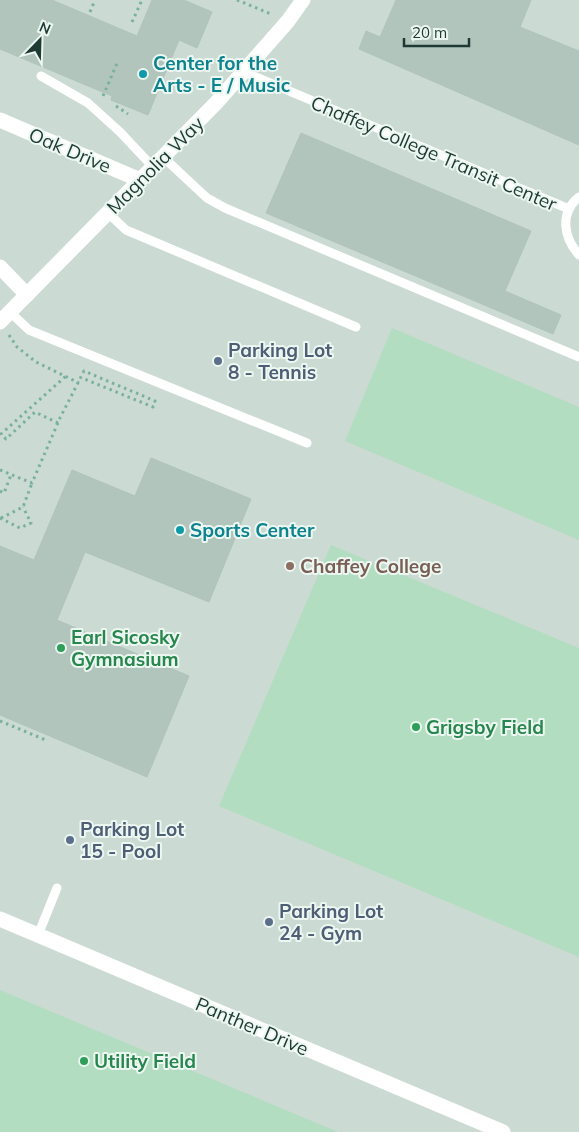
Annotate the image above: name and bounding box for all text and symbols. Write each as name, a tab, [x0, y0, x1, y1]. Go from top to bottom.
north arrow	[15, 15, 65, 65]
scale bar	[404, 15, 469, 47]
text: N	[37, 18, 53, 38]
text: 20 m	[412, 23, 447, 42]
place label: Center for the Arts - E / Music	[153, 51, 291, 97]
marker: Center for the Arts - E / Music	[137, 68, 149, 80]
street label: Chaffey College Transit Center	[307, 90, 561, 216]
street label: Magnolia Way	[101, 111, 209, 219]
street label: Oak Drive	[25, 122, 115, 178]
place label: Parking Lot 8 - Tennis	[228, 338, 332, 384]
marker: Parking Lot 8 - Tennis	[212, 355, 224, 367]
place label: Sports Center	[190, 518, 315, 542]
marker: Sports Center	[174, 524, 186, 536]
place label: Chaffey College	[300, 554, 442, 578]
marker: Chaffey College	[284, 560, 296, 572]
place label: Earl Sicosky Gymnasium	[71, 625, 180, 671]
marker: Earl Sicosky Gymnasium	[55, 642, 67, 654]
place label: Grigsby Field	[426, 715, 544, 739]
marker: Grigsby Field	[410, 721, 422, 733]
place label: Parking Lot 15 - Pool	[80, 817, 184, 863]
marker: Parking Lot 15 - Pool	[64, 834, 76, 846]
place label: Parking Lot 24 - Gym	[279, 899, 383, 945]
marker: Parking Lot 24 - Gym	[263, 916, 275, 928]
street label: Panther Drive	[192, 991, 312, 1061]
place label: Utility Field	[94, 1049, 196, 1073]
marker: Utility Field	[78, 1055, 90, 1067]

